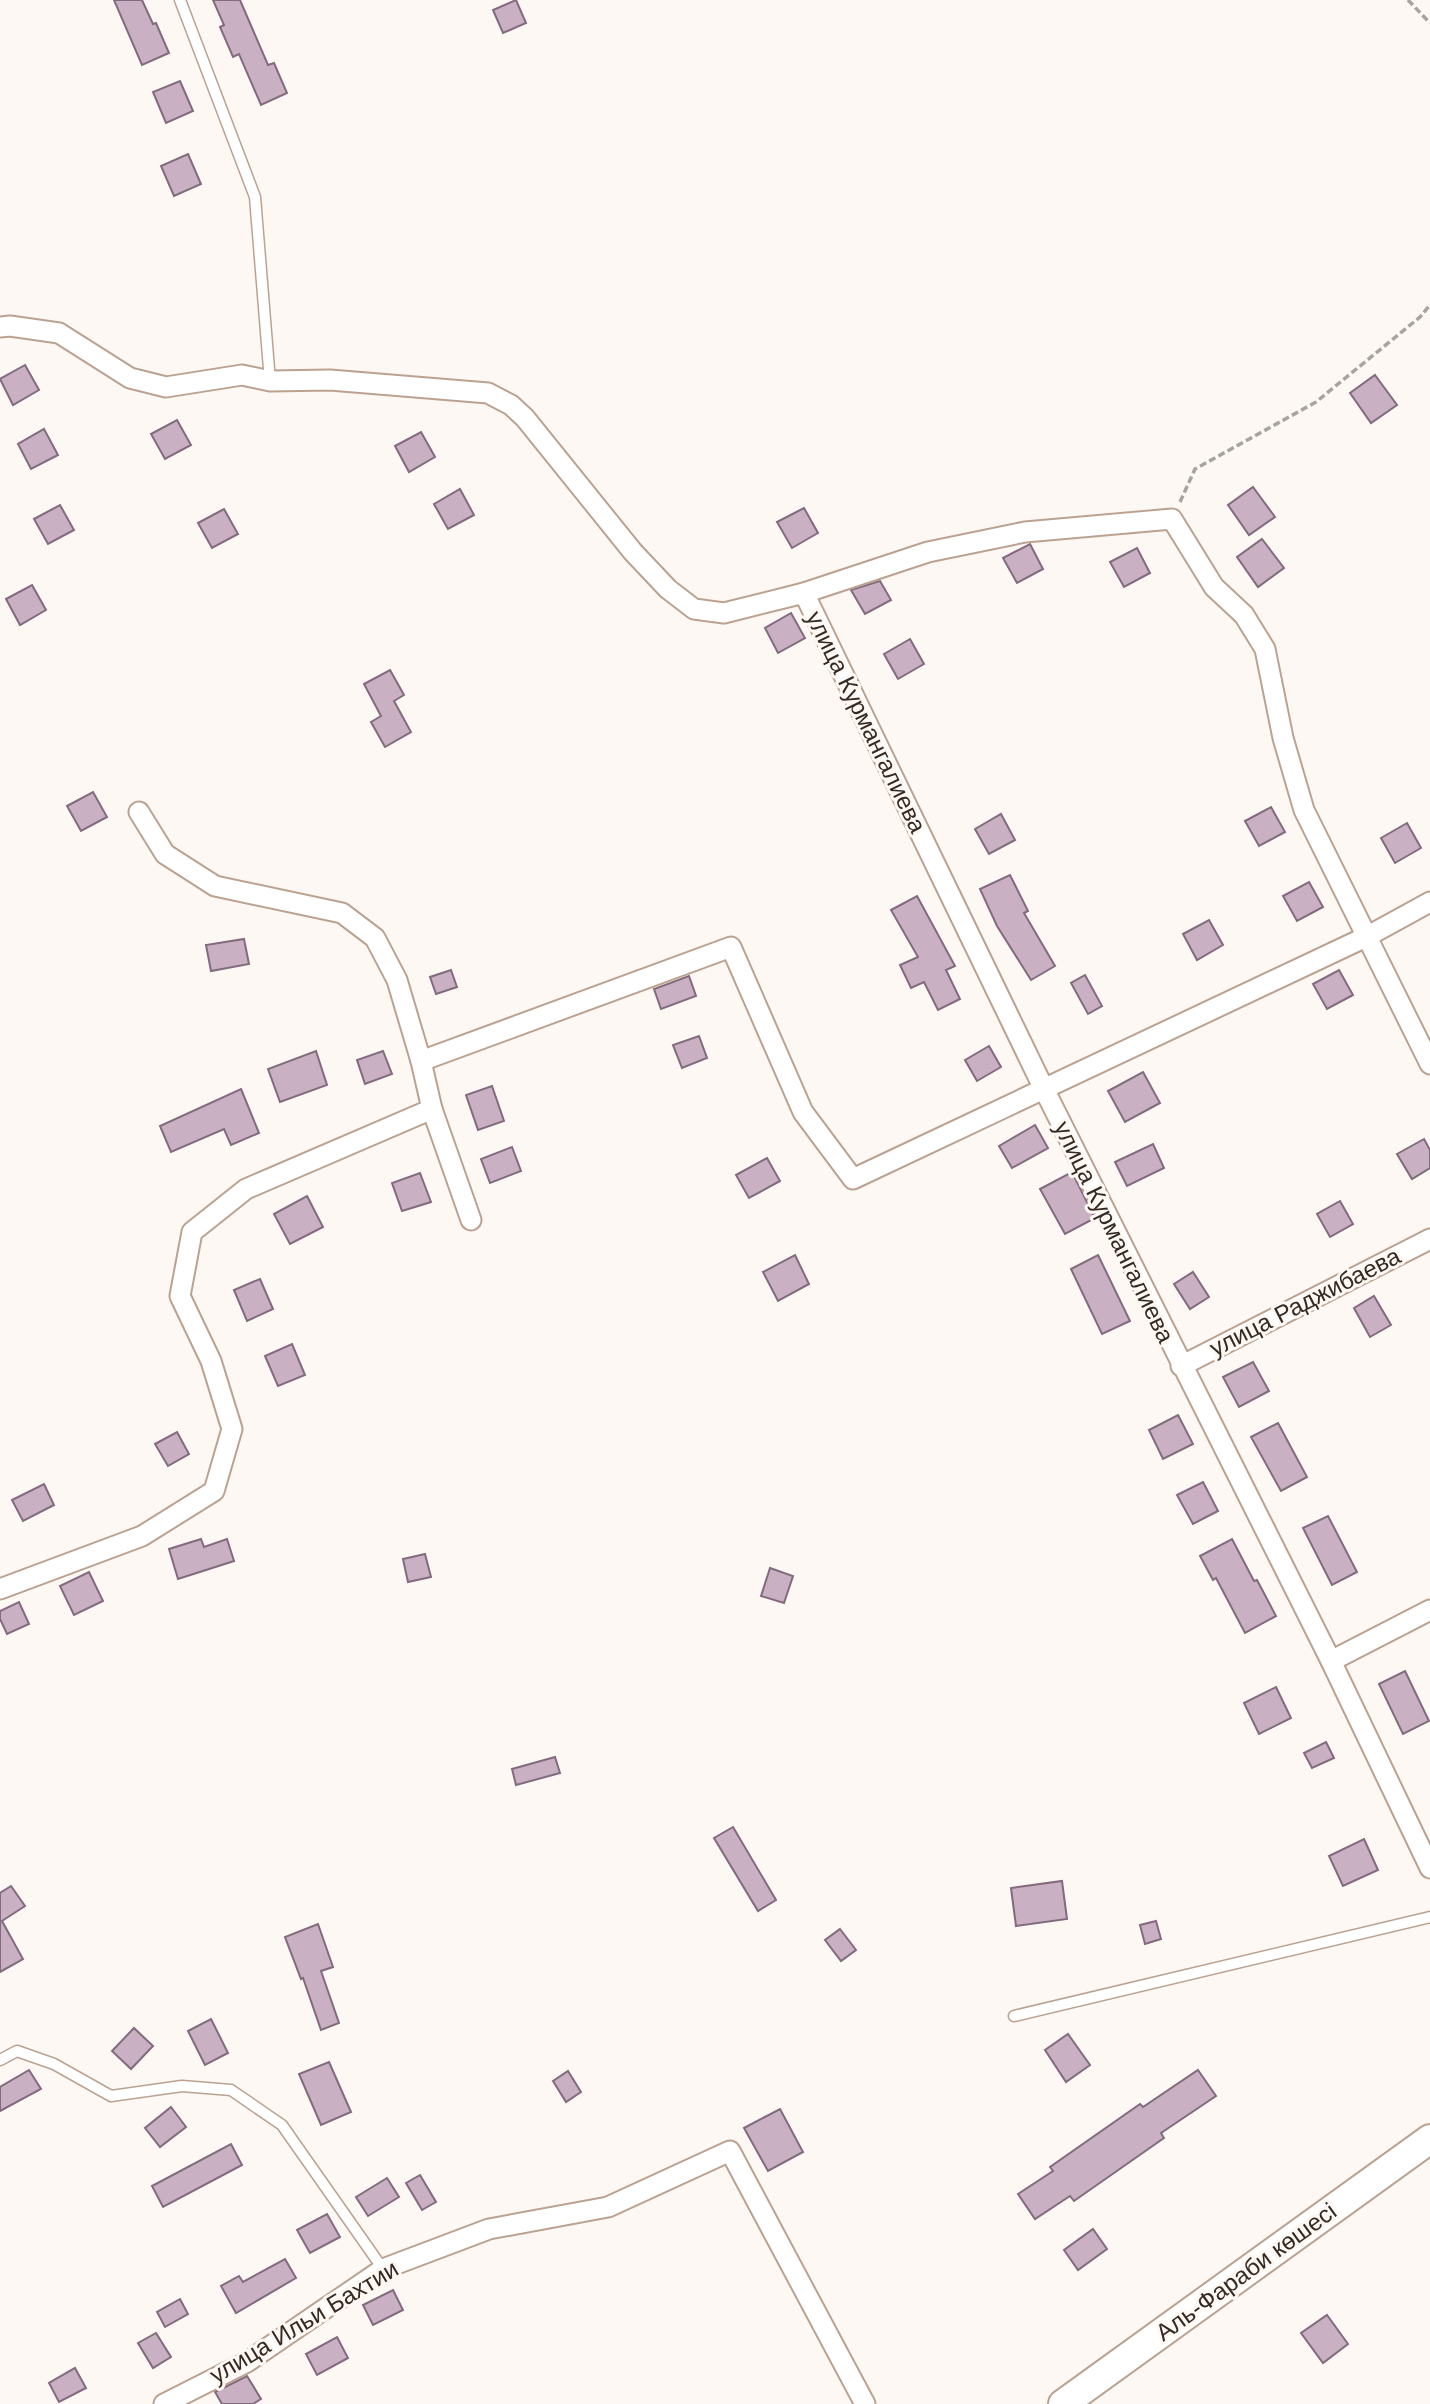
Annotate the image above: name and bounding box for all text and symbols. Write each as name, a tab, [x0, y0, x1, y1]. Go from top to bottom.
street label: улица Курмангалиева	[801, 607, 932, 837]
street label: улица Курмангалиева	[1049, 1117, 1180, 1347]
street label: улица Раджибаева	[1205, 1241, 1405, 1361]
street label: Аль-Фараби көшесі	[1150, 2197, 1341, 2346]
street label: улица Ильи Бахтии	[205, 2255, 403, 2389]

